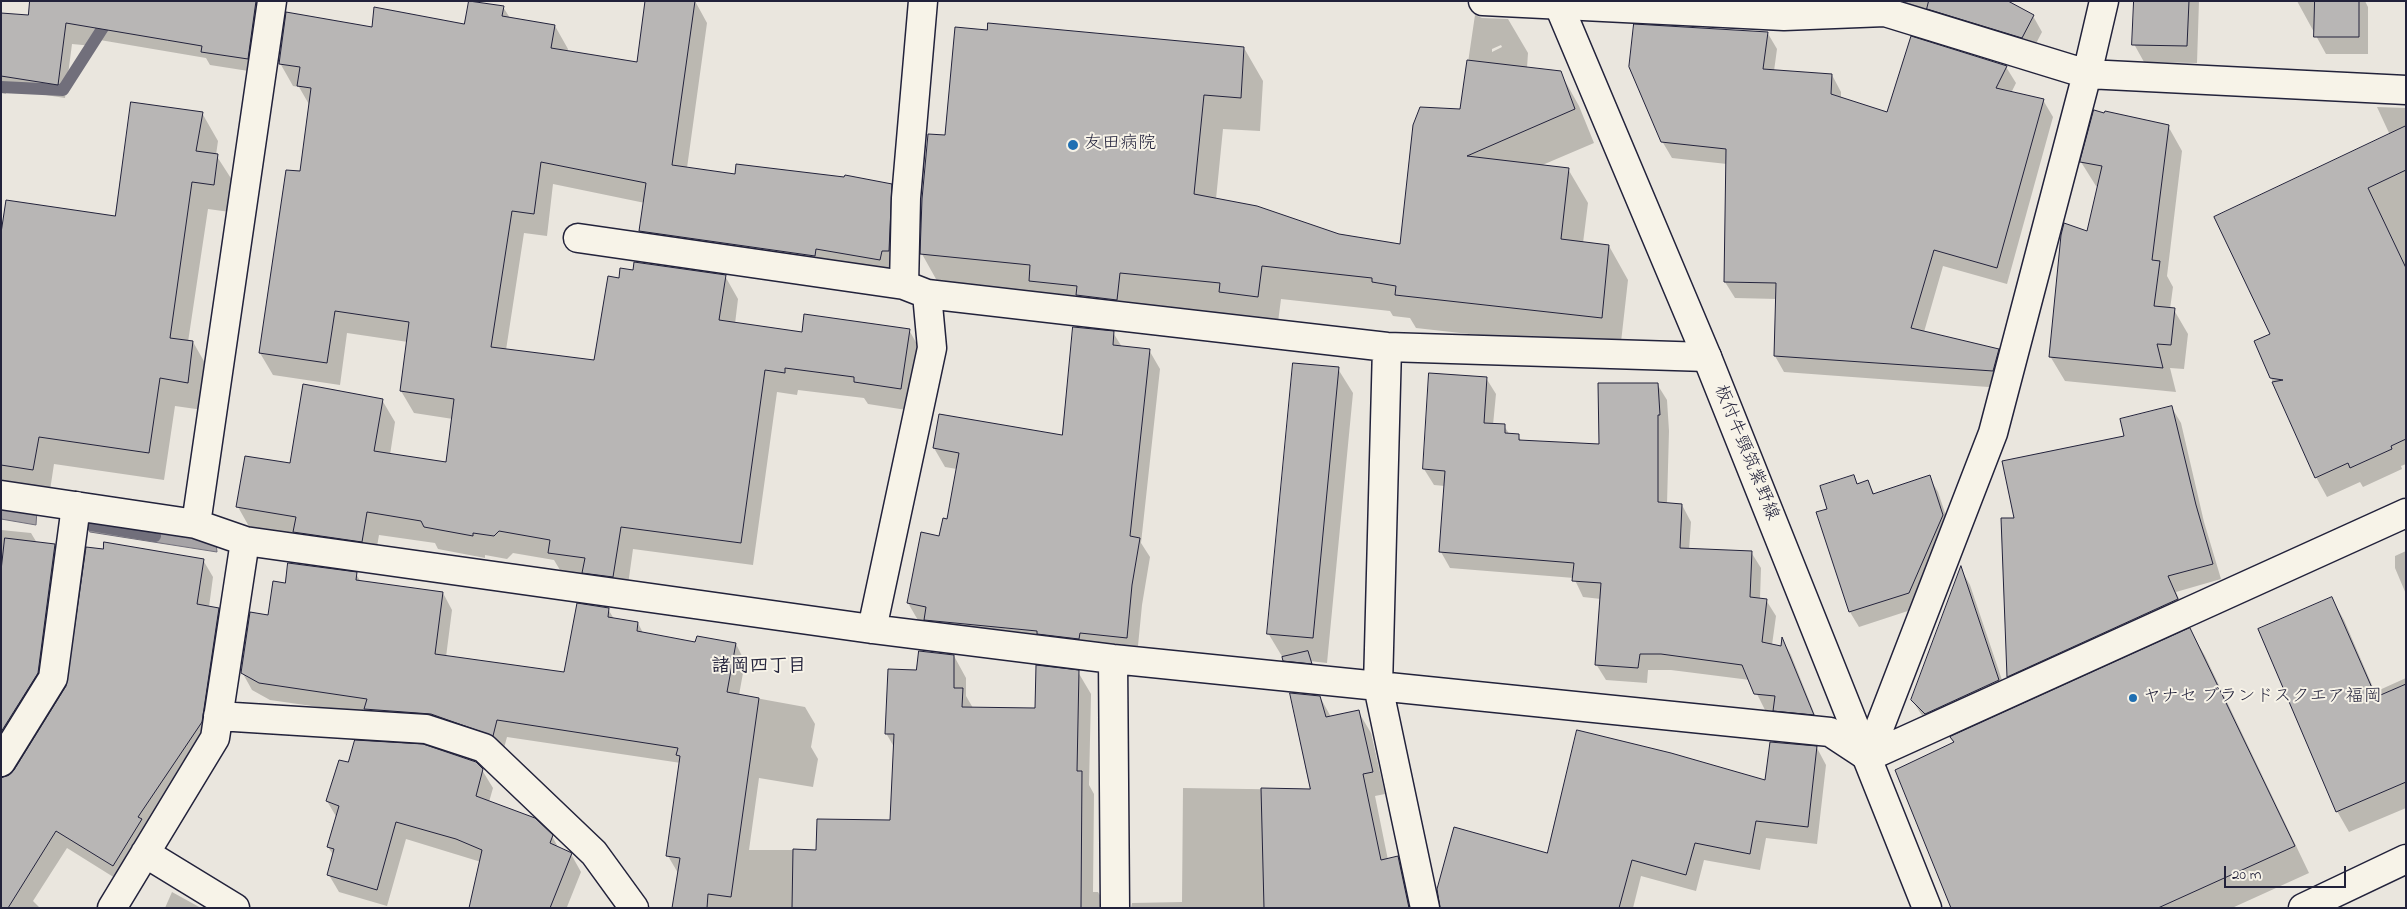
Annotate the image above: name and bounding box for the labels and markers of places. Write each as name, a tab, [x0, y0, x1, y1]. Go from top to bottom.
place label: 友田病院	[1084, 134, 1156, 156]
marker: 友田病院	[1066, 138, 1080, 152]
place label: ヤナセ ブランドスクエア福岡	[2143, 687, 2381, 709]
marker: ヤナセ ブランドスクエア福岡	[2127, 692, 2139, 704]

